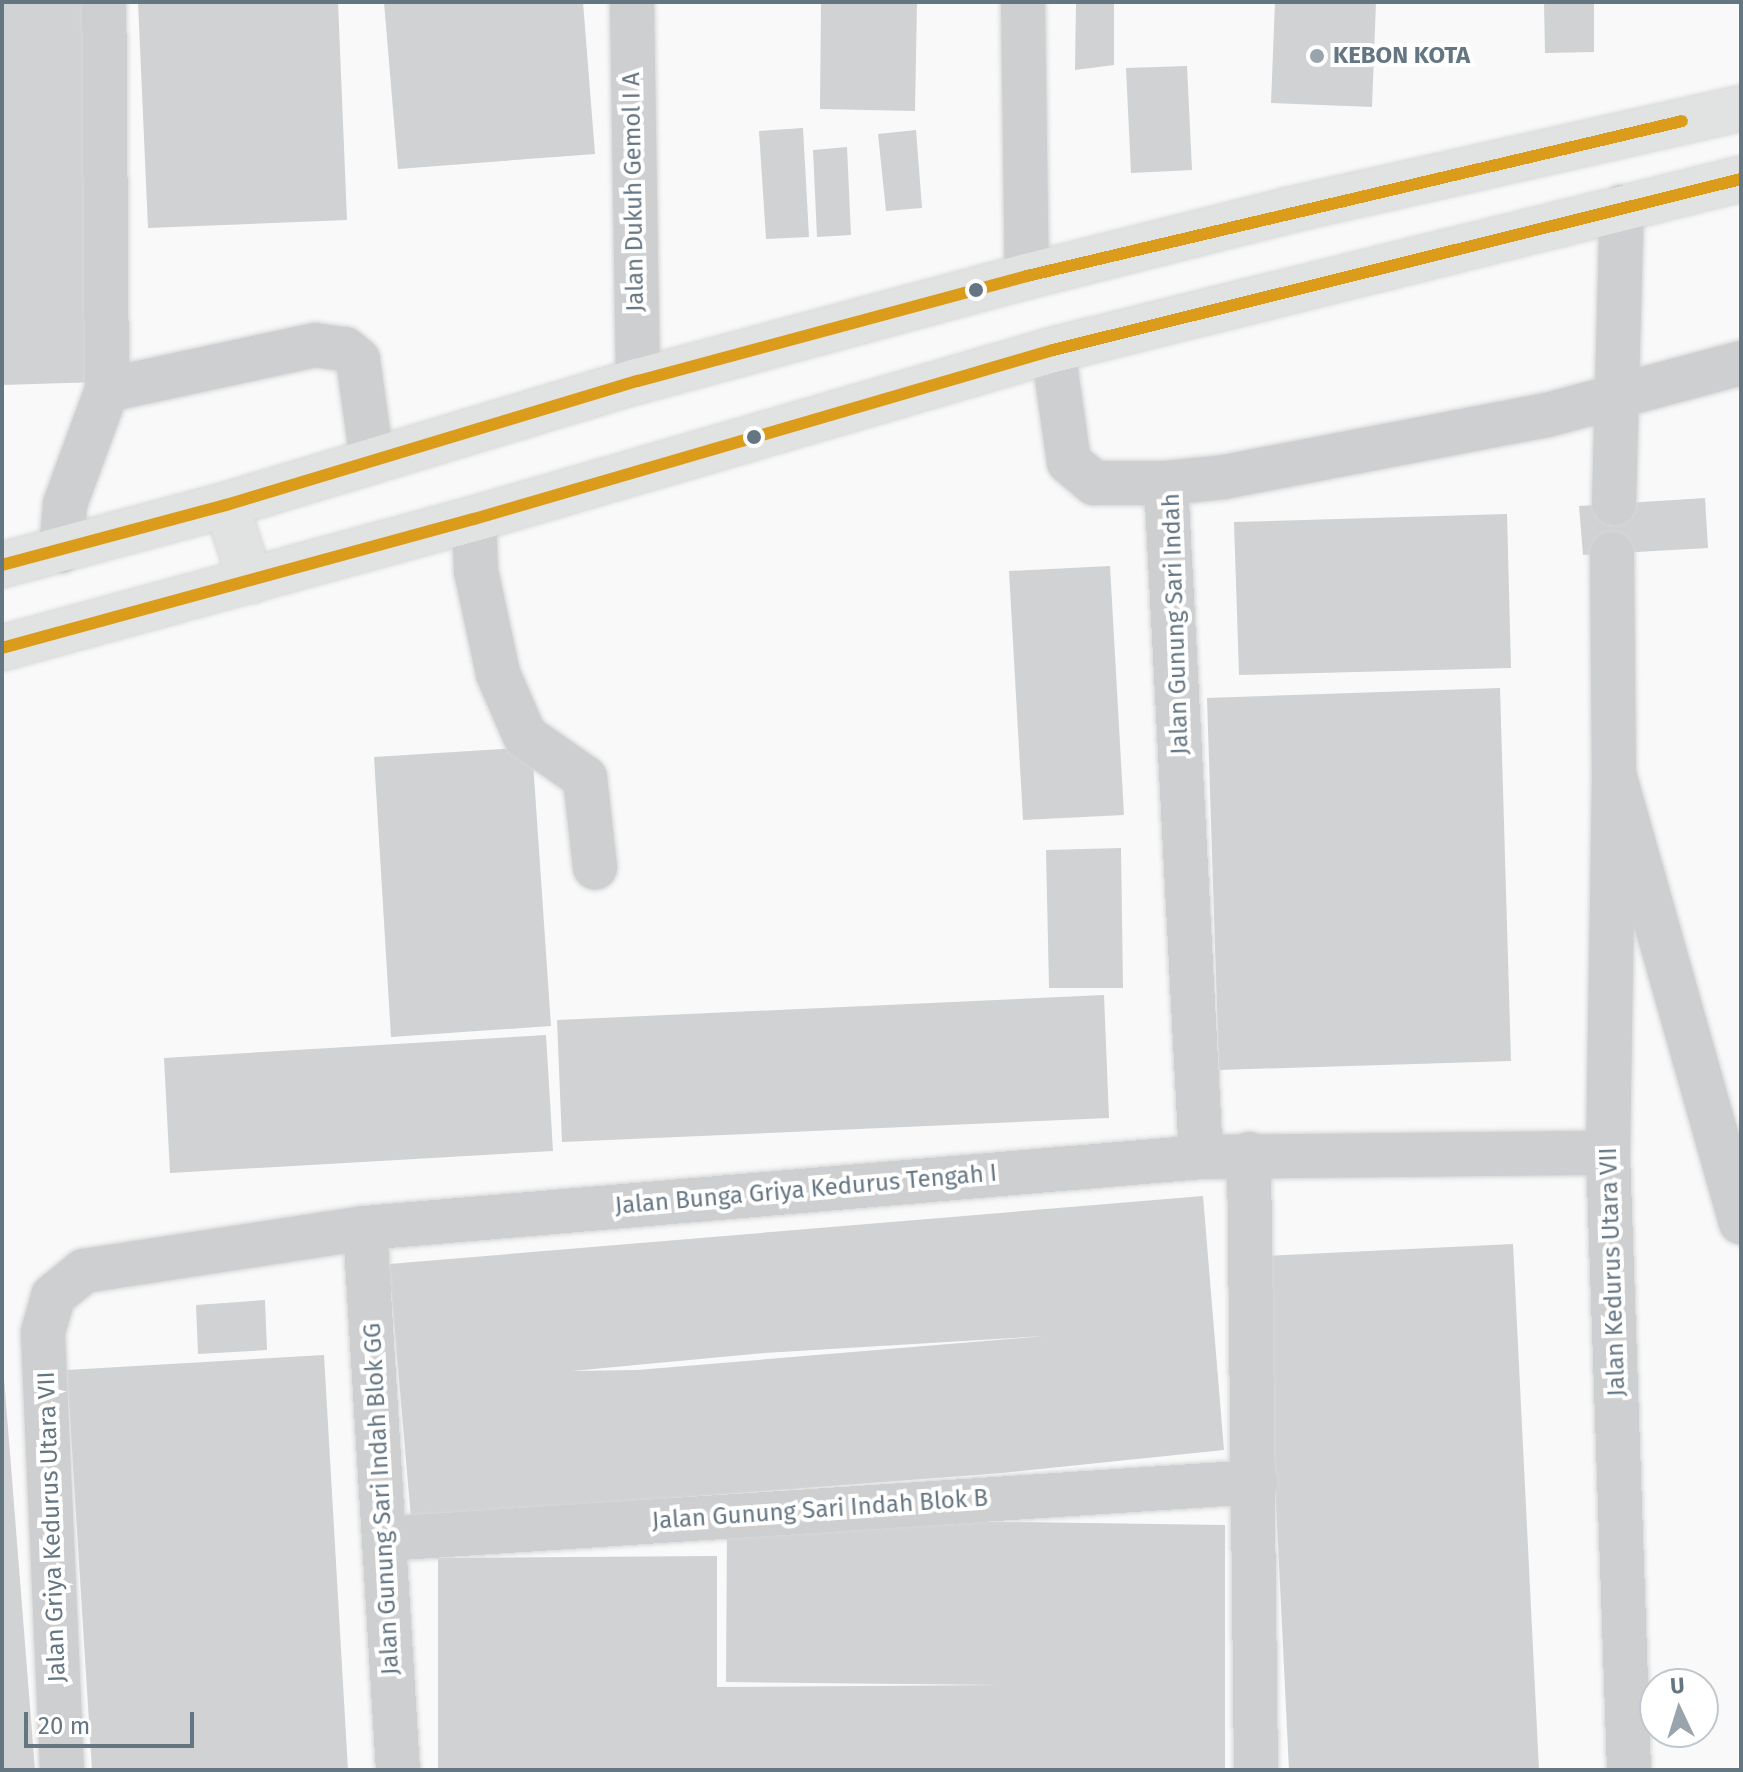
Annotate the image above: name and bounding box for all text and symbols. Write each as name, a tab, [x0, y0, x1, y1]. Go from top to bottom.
place label: KEBON KOTA	[1333, 42, 1470, 70]
marker: KEBON KOTA	[1308, 47, 1326, 65]
street label: Jalan Dukuh Gemol I A	[618, 72, 650, 312]
unlabelled marker	[968, 282, 984, 298]
unlabelled marker	[746, 429, 762, 445]
street label: Jalan Gunung Sari Indah	[1157, 493, 1195, 755]
street label: Jalan Kedurus Utara VII	[1594, 1147, 1632, 1397]
street label: Jalan Bunga Griya Kedurus Tengah I	[614, 1159, 998, 1221]
street label: Jalan Gunung Sari Indah Blok GG	[358, 1322, 406, 1676]
street label: Jalan Griya Kedurus Utara VII	[32, 1371, 72, 1683]
street label: Jalan Gunung Sari Indah Blok B	[651, 1484, 989, 1536]
north arrow	[1639, 1668, 1719, 1748]
text: U	[1669, 1672, 1686, 1700]
scale bar	[28, 1696, 198, 1746]
text: 20 m	[38, 1712, 90, 1740]

